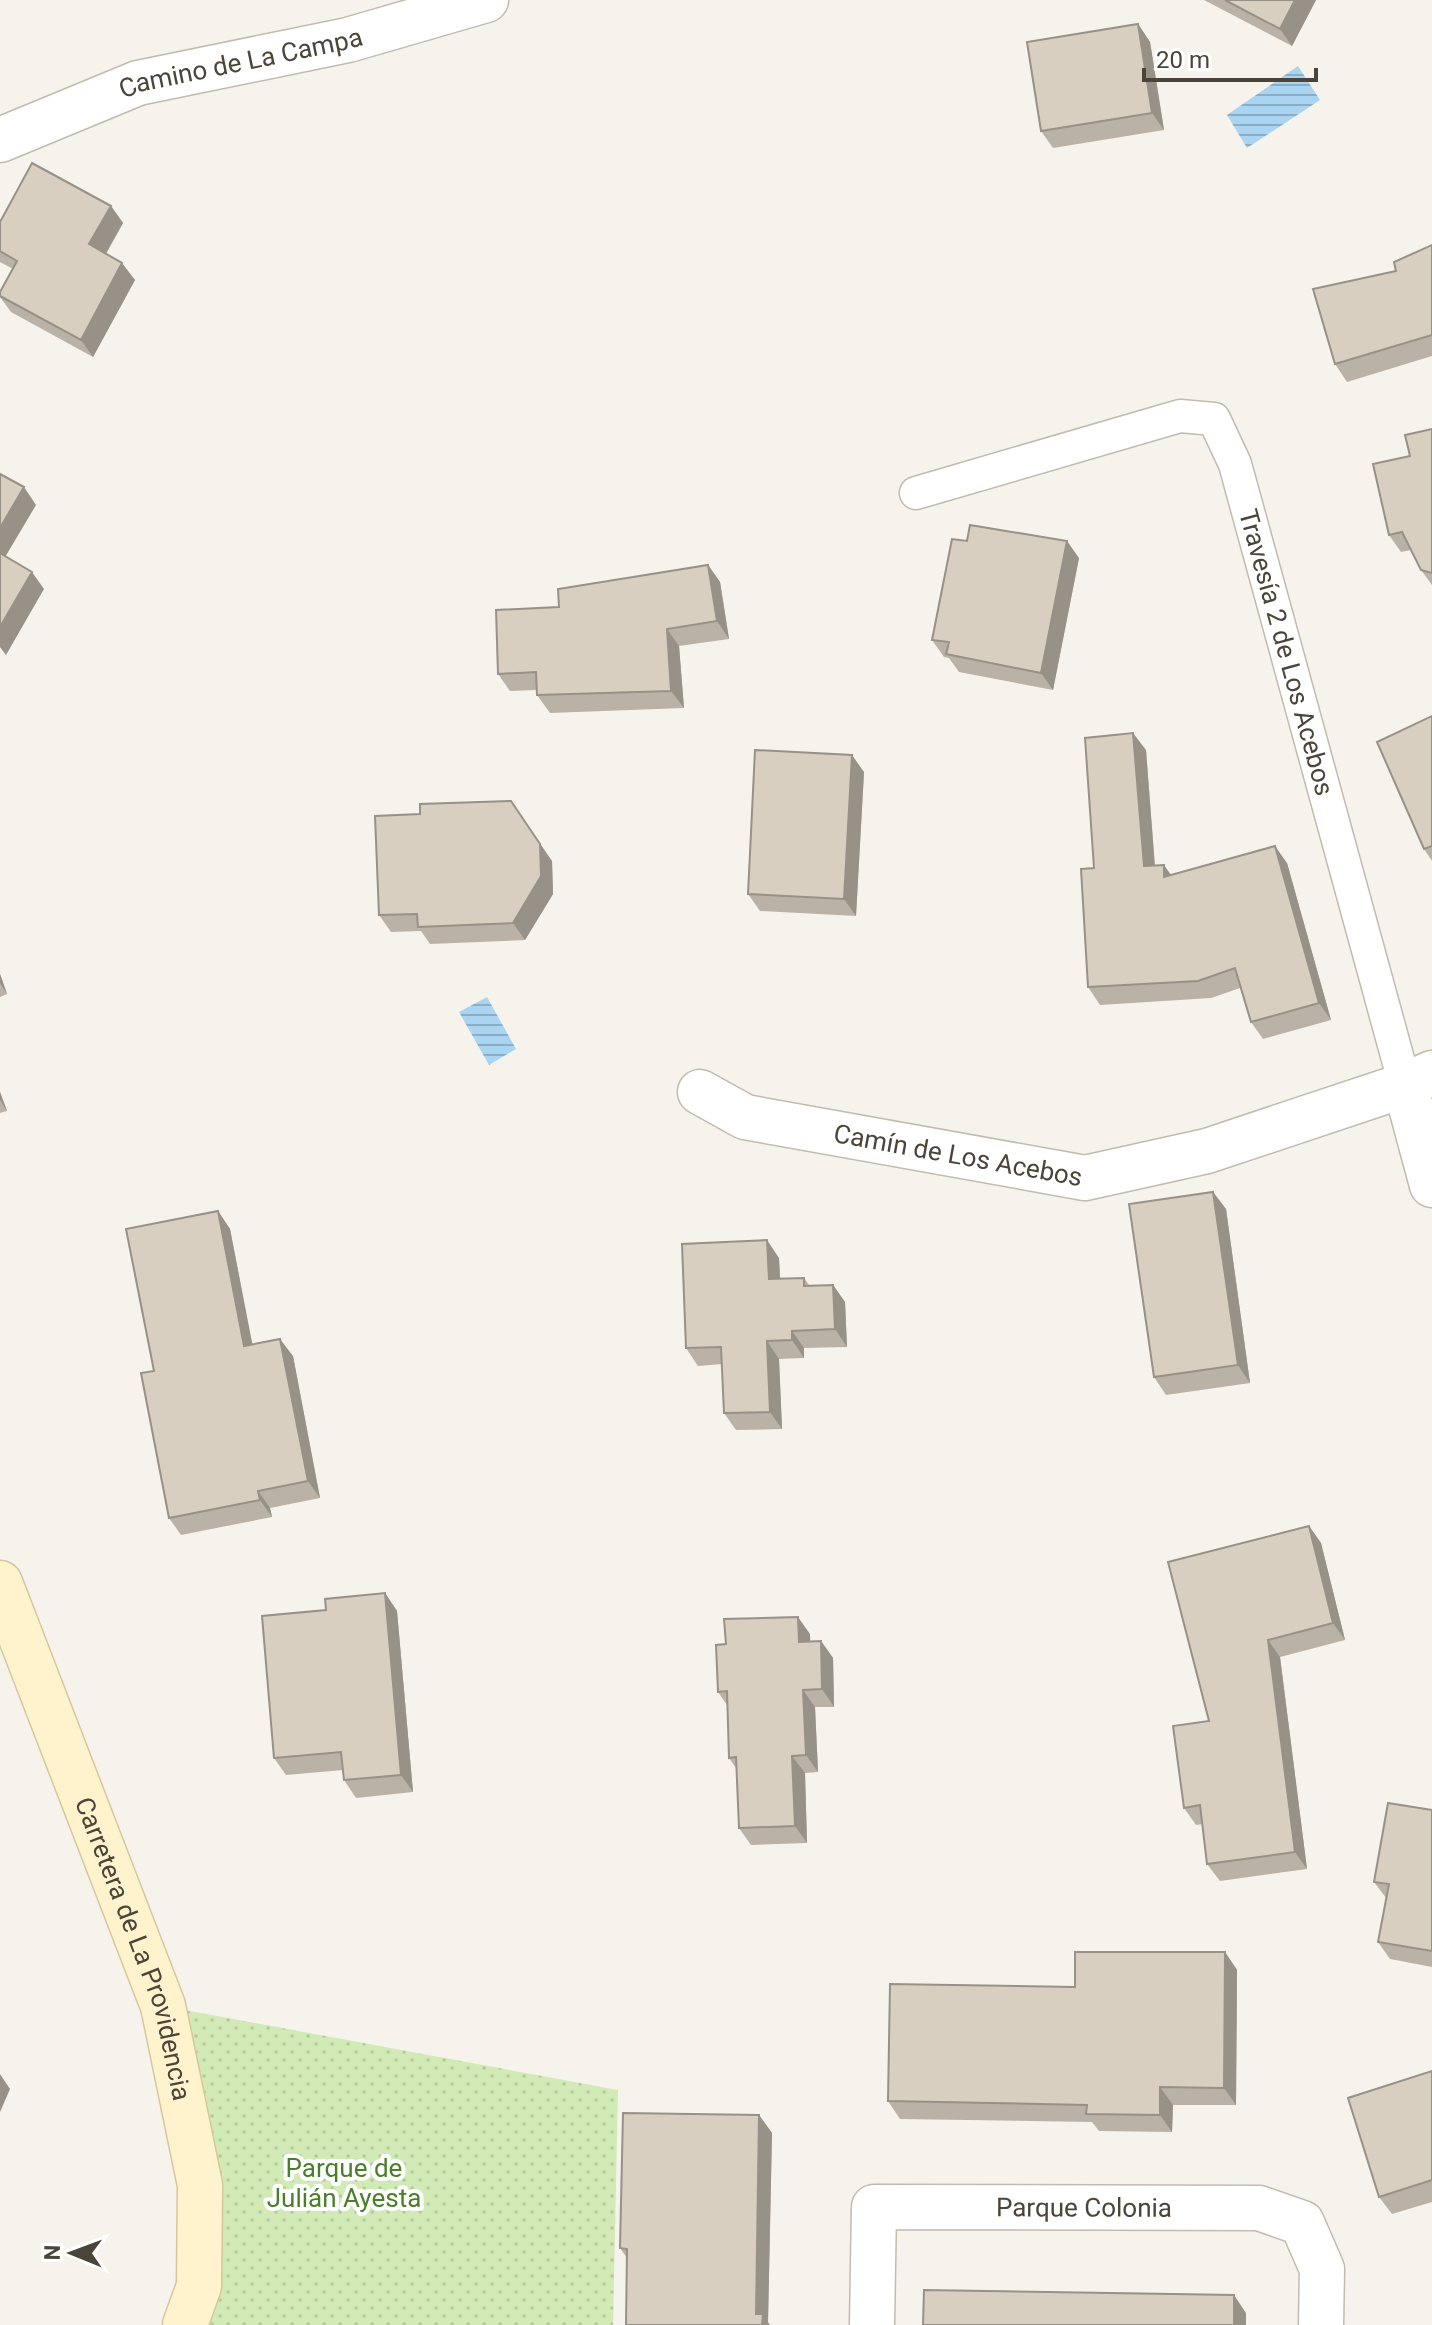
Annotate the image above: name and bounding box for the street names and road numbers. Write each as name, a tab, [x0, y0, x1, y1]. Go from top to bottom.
street label: Camino de La Campa	[114, 22, 366, 104]
street label: Travesía 2 de Los Acebos	[1233, 506, 1340, 799]
street label: Camín de Los Acebos	[831, 1118, 1085, 1192]
street label: Carretera de La Providencia	[69, 1793, 197, 2103]
street label: Parque Colonia	[996, 2192, 1172, 2223]

